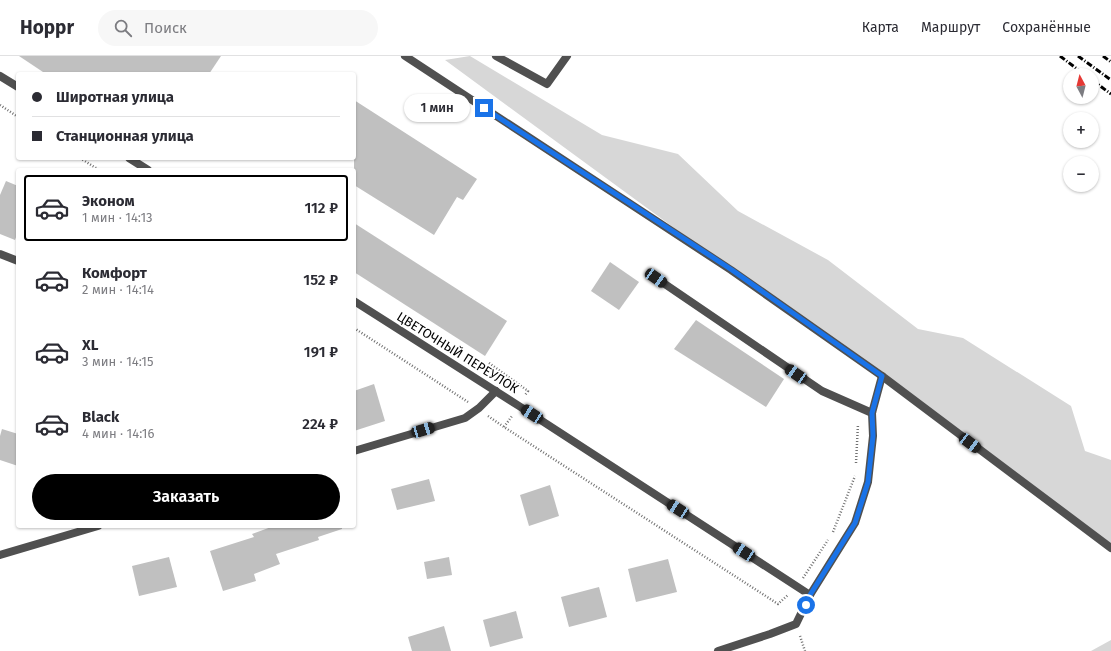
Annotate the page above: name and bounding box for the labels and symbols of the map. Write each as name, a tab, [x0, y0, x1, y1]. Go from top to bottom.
north arrow	[1063, 68, 1099, 104]
callout: 1 мин	[404, 94, 470, 122]
route end	[475, 99, 493, 117]
car	[643, 266, 669, 290]
street label: ЦВЕТОЧНЫЙ ПЕРЕУЛОК	[394, 309, 522, 396]
car	[783, 362, 809, 386]
car	[519, 402, 545, 426]
car	[410, 421, 436, 439]
car	[957, 431, 983, 455]
car	[665, 497, 691, 521]
car	[731, 540, 757, 564]
route start	[797, 596, 815, 614]

